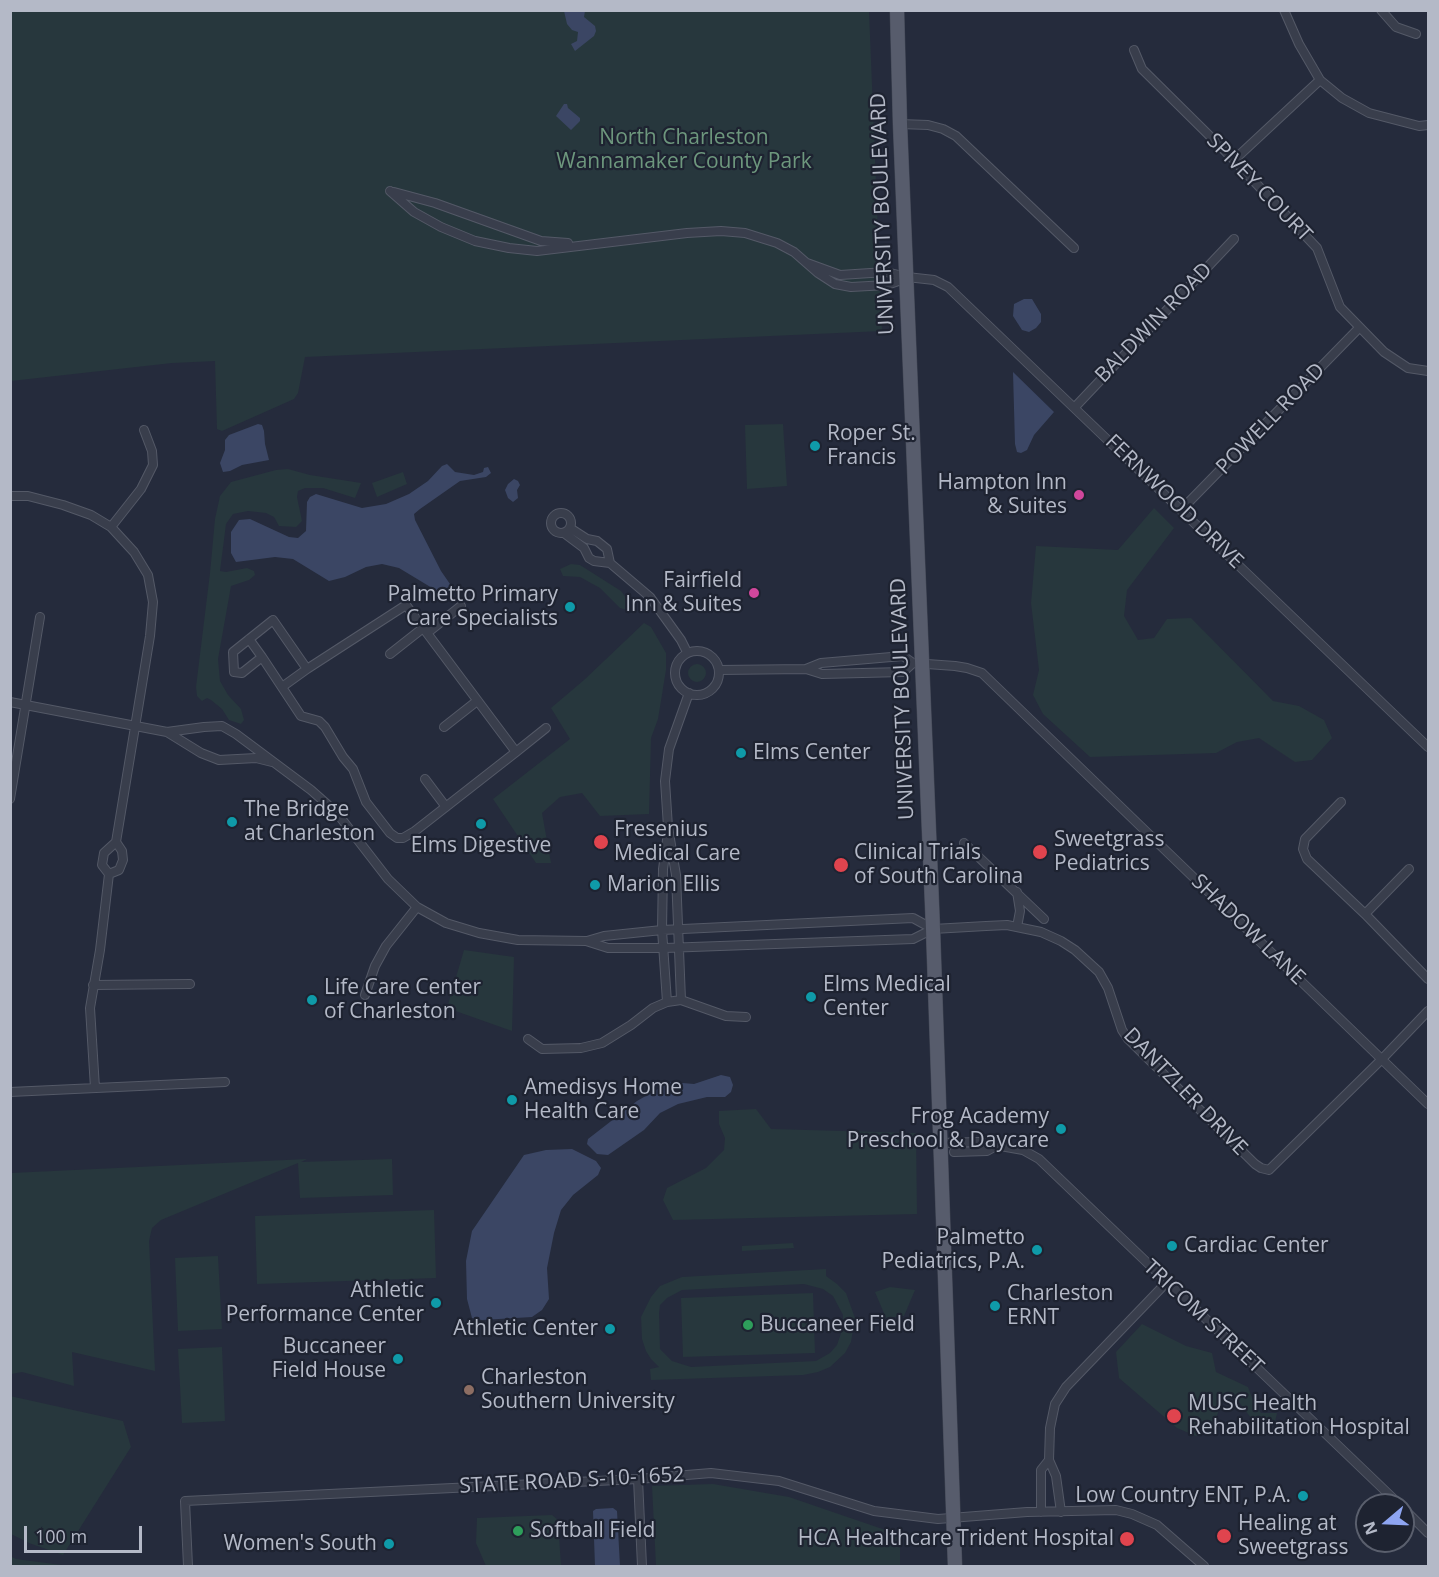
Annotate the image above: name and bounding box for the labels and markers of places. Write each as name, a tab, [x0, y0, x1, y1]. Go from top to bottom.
place label: Roper St. Francis	[827, 421, 916, 471]
marker: Roper St. Francis	[808, 439, 822, 453]
place label: Hampton Inn & Suites	[937, 470, 1067, 520]
marker: Hampton Inn & Suites	[1072, 488, 1086, 502]
place label: Fairfield Inn & Suites	[625, 568, 742, 618]
place label: Palmetto Primary Care Specialists	[387, 582, 558, 632]
marker: Fairfield Inn & Suites	[747, 586, 761, 600]
marker: Palmetto Primary Care Specialists	[563, 600, 577, 614]
place label: Elms Center	[753, 740, 871, 766]
marker: Elms Center	[734, 746, 748, 760]
place label: The Bridge at Charleston	[244, 797, 375, 847]
marker: The Bridge at Charleston	[225, 815, 239, 829]
marker: Elms Digestive	[474, 817, 488, 831]
place label: Fresenius Medical Care	[614, 817, 741, 867]
place label: Sweetgrass Pediatrics	[1054, 827, 1165, 877]
place label: Elms Digestive	[411, 833, 551, 859]
marker: Fresenius Medical Care	[592, 833, 610, 851]
place label: Clinical Trials of South Carolina	[854, 840, 1023, 890]
marker: Sweetgrass Pediatrics	[1031, 843, 1049, 861]
marker: Clinical Trials of South Carolina	[832, 856, 850, 874]
place label: Marion Ellis	[607, 872, 720, 898]
marker: Marion Ellis	[588, 878, 602, 892]
place label: Elms Medical Center	[823, 972, 951, 1022]
place label: Life Care Center of Charleston	[324, 975, 481, 1025]
marker: Elms Medical Center	[804, 990, 818, 1004]
marker: Life Care Center of Charleston	[305, 993, 319, 1007]
place label: Amedisys Home Health Care	[524, 1075, 682, 1125]
marker: Amedisys Home Health Care	[505, 1093, 519, 1107]
place label: Frog Academy Preschool & Daycare	[847, 1104, 1049, 1154]
marker: Frog Academy Preschool & Daycare	[1054, 1122, 1068, 1136]
place label: Palmetto Pediatrics, P.A.	[881, 1225, 1025, 1275]
place label: Cardiac Center	[1184, 1233, 1329, 1259]
marker: Cardiac Center	[1165, 1239, 1179, 1253]
marker: Palmetto Pediatrics, P.A.	[1030, 1243, 1044, 1257]
place label: Athletic Performance Center	[226, 1278, 424, 1328]
place label: Charleston ERNT	[1007, 1281, 1113, 1331]
marker: Athletic Performance Center	[429, 1296, 443, 1310]
marker: Charleston ERNT	[988, 1299, 1002, 1313]
place label: Buccaneer Field	[760, 1312, 915, 1338]
place label: Athletic Center	[453, 1316, 598, 1342]
marker: Buccaneer Field	[741, 1318, 755, 1332]
marker: Athletic Center	[603, 1322, 617, 1336]
place label: Buccaneer Field House	[272, 1334, 386, 1384]
marker: Buccaneer Field House	[391, 1352, 405, 1366]
place label: Charleston Southern University	[481, 1365, 675, 1415]
marker: Charleston Southern University	[462, 1383, 476, 1397]
place label: MUSC Health Rehabilitation Hospital	[1188, 1391, 1410, 1441]
marker: MUSC Health Rehabilitation Hospital	[1165, 1407, 1183, 1425]
place label: Low Country ENT, P.A.	[1075, 1483, 1291, 1509]
marker: Low Country ENT, P.A.	[1296, 1489, 1310, 1503]
place label: Healing at Sweetgrass	[1238, 1511, 1349, 1561]
place label: Softball Field	[530, 1518, 655, 1544]
marker: Softball Field	[511, 1524, 525, 1538]
place label: HCA Healthcare Trident Hospital	[798, 1526, 1114, 1552]
marker: Healing at Sweetgrass	[1215, 1527, 1233, 1545]
marker: HCA Healthcare Trident Hospital	[1118, 1530, 1136, 1548]
place label: Women's South	[223, 1531, 377, 1557]
marker: Women's South	[382, 1537, 396, 1551]

